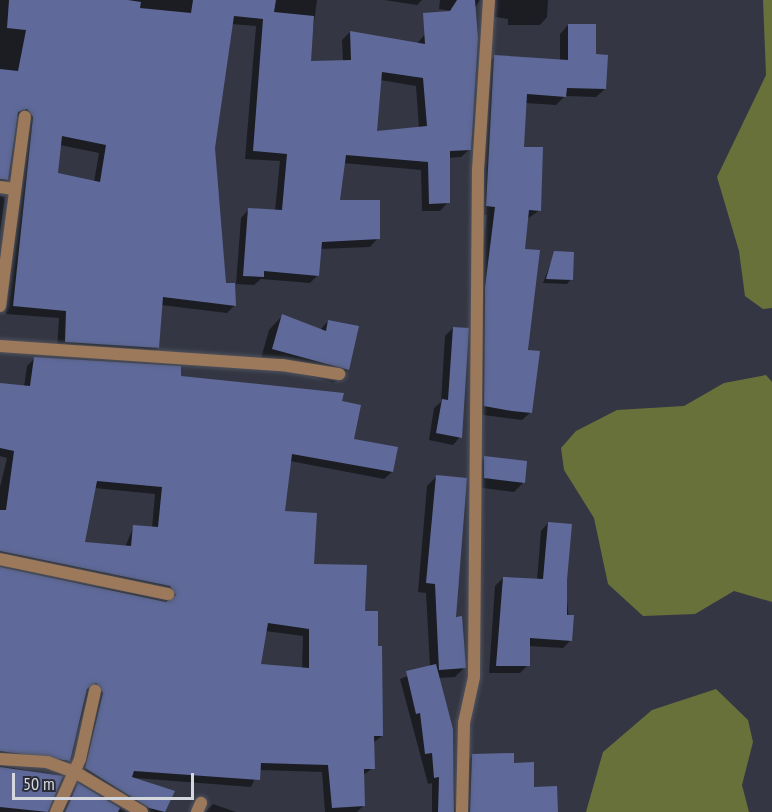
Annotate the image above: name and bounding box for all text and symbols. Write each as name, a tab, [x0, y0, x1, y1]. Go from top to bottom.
scale bar	[15, 761, 196, 799]
text: 50 m	[23, 772, 55, 795]

